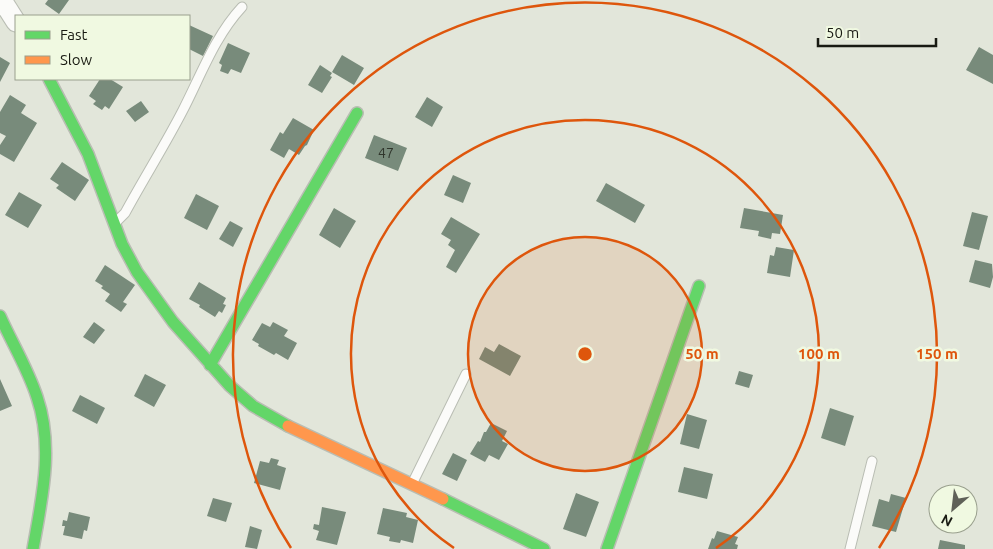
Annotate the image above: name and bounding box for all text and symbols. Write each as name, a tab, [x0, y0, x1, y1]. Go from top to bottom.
legend	[15, 15, 190, 80]
scale bar	[818, 15, 936, 47]
text: 50 m	[826, 24, 859, 41]
text: Fast	[60, 26, 88, 43]
text: Slow	[60, 51, 93, 68]
house number: 47	[378, 145, 394, 161]
centre of rings	[576, 345, 594, 363]
text: 50 m	[685, 345, 719, 362]
text: 100 m	[798, 345, 840, 362]
text: 150 m	[916, 345, 958, 362]
north arrow	[928, 484, 978, 534]
text: N	[939, 511, 955, 530]

